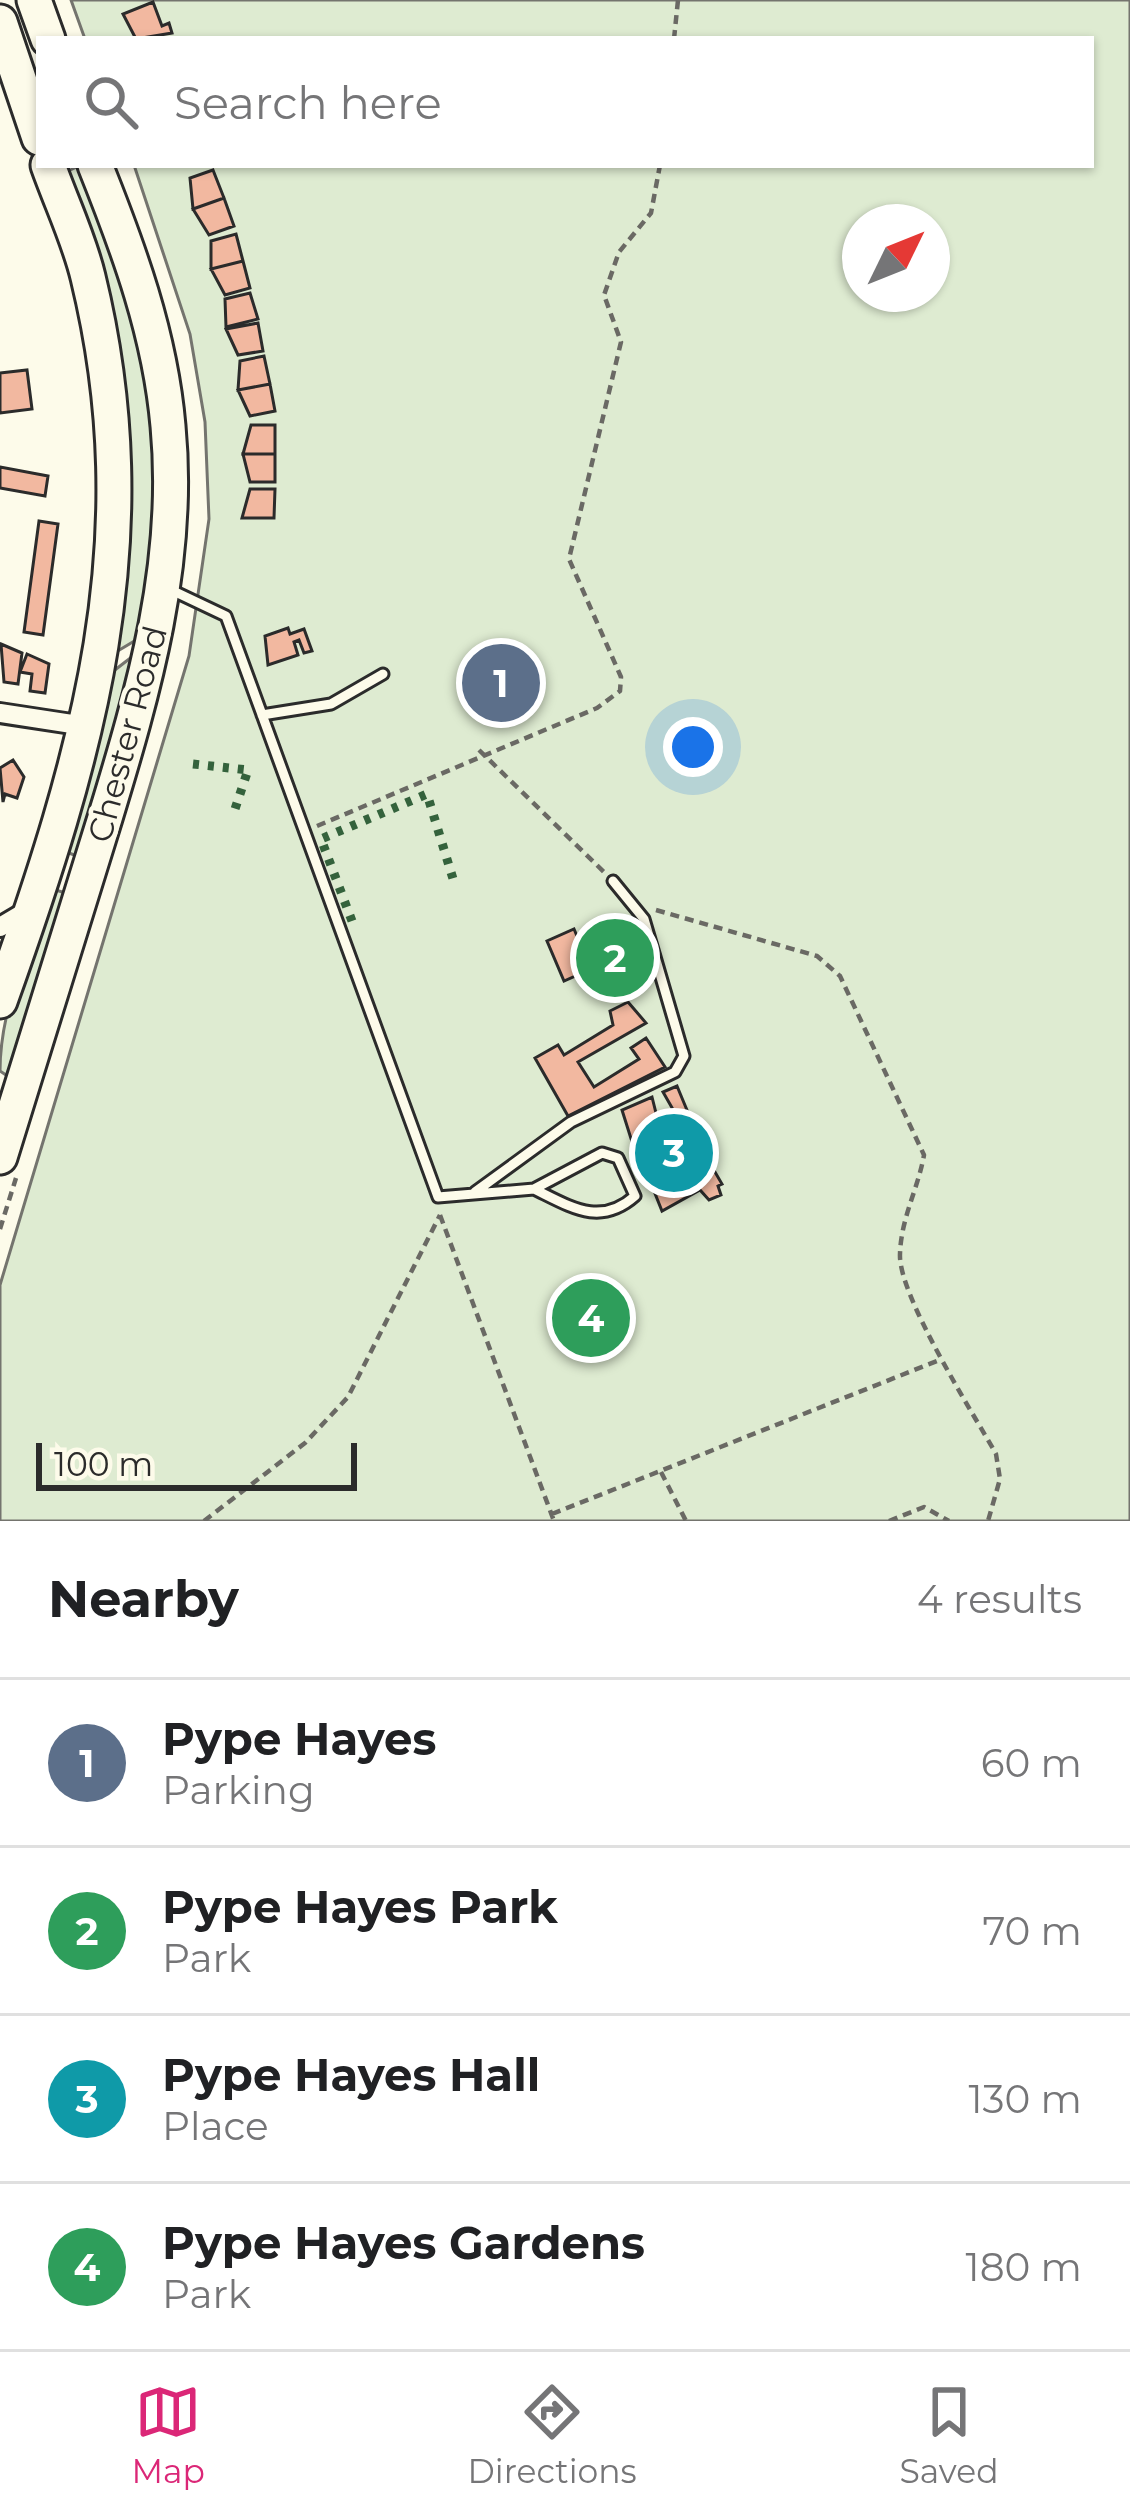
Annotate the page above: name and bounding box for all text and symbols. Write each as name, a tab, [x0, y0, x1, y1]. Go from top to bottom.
search box	[36, 36, 1094, 168]
icon: search	[78, 69, 144, 135]
text: Search here	[174, 75, 442, 130]
north arrow	[842, 204, 950, 312]
street label: Chester Road	[79, 621, 175, 847]
pin: 1	[462, 638, 540, 728]
your location	[663, 717, 723, 777]
pin: 2	[576, 913, 654, 1003]
pin: 3	[635, 1108, 713, 1198]
pin: 4	[552, 1273, 630, 1363]
scale bar	[36, 1437, 357, 1490]
text: 100 m	[54, 1444, 153, 1484]
text: Nearby	[48, 1568, 239, 1630]
text: 4 results	[917, 1575, 1082, 1623]
text: Pype Hayes	[162, 1711, 436, 1766]
text: 1	[79, 1739, 95, 1787]
text: 60 m	[981, 1739, 1082, 1787]
text: Parking	[162, 1766, 315, 1814]
text: Pype Hayes Park	[162, 1879, 558, 1934]
text: 2	[75, 1907, 99, 1955]
text: 70 m	[982, 1907, 1082, 1955]
text: Park	[162, 1934, 251, 1982]
text: Pype Hayes Hall	[162, 2047, 540, 2102]
text: 3	[75, 2075, 99, 2123]
text: 130 m	[969, 2075, 1082, 2123]
text: Place	[162, 2102, 269, 2150]
text: Pype Hayes Gardens	[162, 2215, 645, 2270]
text: 4	[74, 2243, 100, 2291]
text: 180 m	[966, 2243, 1082, 2291]
text: Park	[162, 2270, 251, 2318]
tab: Map	[131, 2379, 205, 2491]
tab: Directions	[468, 2379, 637, 2491]
tab: Saved	[899, 2379, 999, 2491]

